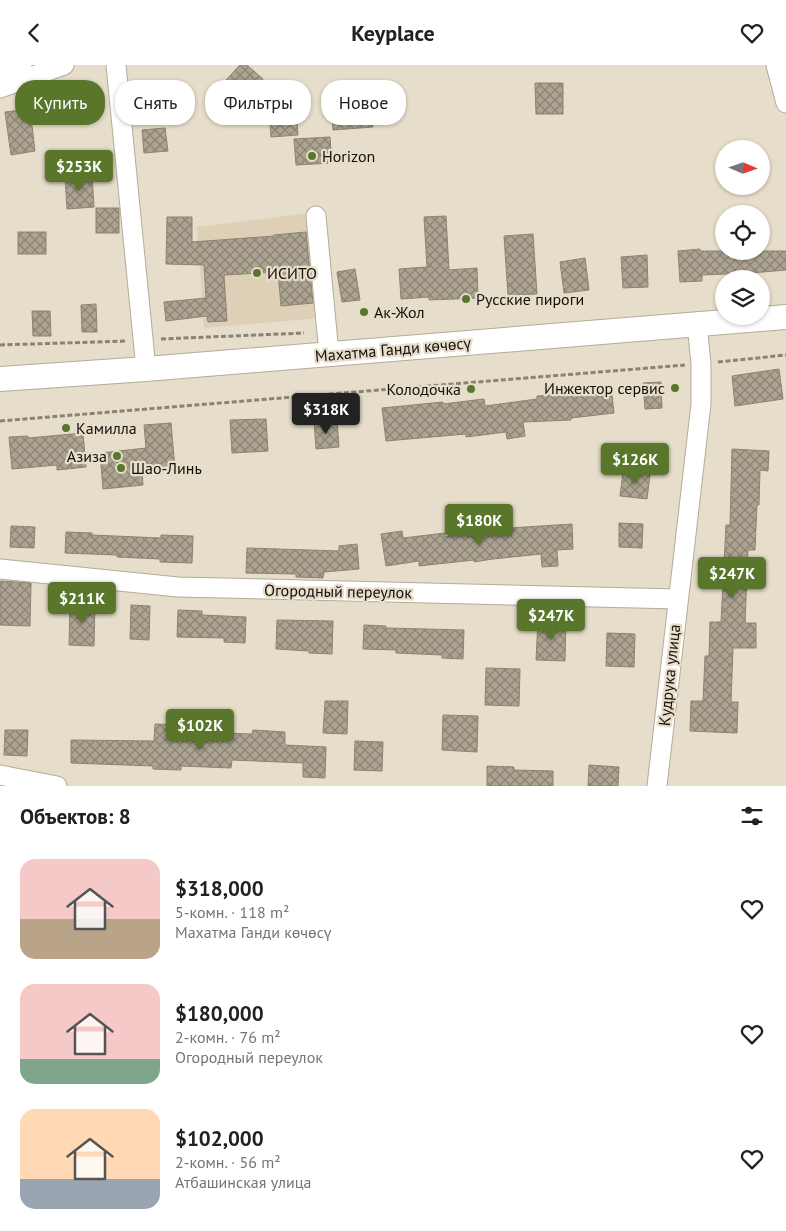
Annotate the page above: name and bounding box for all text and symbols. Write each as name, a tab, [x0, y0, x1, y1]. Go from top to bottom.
icon: back	[20, 19, 48, 47]
text: Keyplace	[351, 19, 435, 47]
icon: heart	[738, 19, 766, 47]
chip: Купить	[15, 80, 105, 125]
chip: Снять	[115, 80, 195, 125]
chip: Фильтры	[205, 80, 311, 125]
chip: Новое	[321, 80, 406, 125]
north arrow	[715, 140, 770, 195]
map controls	[715, 140, 770, 325]
place label: Horizon	[322, 146, 375, 166]
pin: $253K	[44, 149, 114, 192]
marker: Horizon	[306, 150, 318, 162]
text: $253K	[56, 156, 102, 176]
button: locate	[715, 205, 770, 260]
place label: ИСИТО	[267, 263, 317, 283]
marker: ИСИТО	[251, 267, 263, 279]
button: layers	[715, 270, 770, 325]
place label: Русские пироги	[476, 289, 584, 309]
marker: Русские пироги	[460, 293, 472, 305]
place label: Ак-Жол	[374, 302, 424, 322]
marker: Ак-Жол	[358, 306, 370, 318]
street label: Махатма Ганди көчөсү	[314, 332, 472, 366]
place label: Инжектор сервис	[544, 378, 665, 398]
place label: Колодочка	[387, 379, 461, 399]
marker: Инжектор сервис	[669, 382, 681, 394]
marker: Колодочка	[465, 383, 477, 395]
pin: $318K	[291, 393, 361, 435]
text: $318K	[303, 399, 349, 419]
place label: Камилла	[76, 418, 137, 438]
marker: Камилла	[60, 422, 72, 434]
pin: $126K	[600, 443, 670, 485]
place label: Азиза	[67, 446, 107, 466]
text: $126K	[612, 449, 658, 469]
marker: Азиза	[111, 450, 123, 462]
place label: Шао-Линь	[131, 458, 202, 478]
marker: Шао-Линь	[115, 462, 127, 474]
pin: $180K	[444, 503, 514, 546]
text: $180K	[456, 510, 502, 530]
pin: $247K	[697, 557, 767, 599]
text: $247K	[709, 563, 755, 583]
street label: Огородный переулок	[264, 580, 412, 602]
pin: $211K	[47, 581, 117, 624]
text: $211K	[59, 588, 105, 608]
pin: $247K	[516, 599, 586, 641]
text: $247K	[528, 605, 574, 625]
street label: Кудрука улица	[654, 623, 684, 727]
pin: $102K	[165, 709, 235, 751]
text: $102K	[177, 715, 223, 735]
icon: filters	[738, 802, 766, 830]
text: Объектов: 8	[20, 803, 131, 830]
text: $318,000	[175, 875, 264, 902]
icon: home	[60, 879, 120, 939]
icon: heart	[738, 895, 766, 923]
text: 5-комн. · 118 m²	[175, 902, 289, 922]
text: Махатма Ганди көчөсү	[175, 922, 331, 942]
text: $180,000	[175, 1000, 264, 1027]
icon: home	[60, 1004, 120, 1064]
icon: heart	[738, 1020, 766, 1048]
text: 2-комн. · 76 m²	[175, 1027, 281, 1047]
text: Огородный переулок	[175, 1047, 323, 1067]
text: $102,000	[175, 1125, 264, 1152]
icon: home	[60, 1129, 120, 1189]
icon: heart	[738, 1145, 766, 1173]
text: 2-комн. · 56 m²	[175, 1152, 281, 1172]
text: Атбашинская улица	[175, 1172, 311, 1192]

